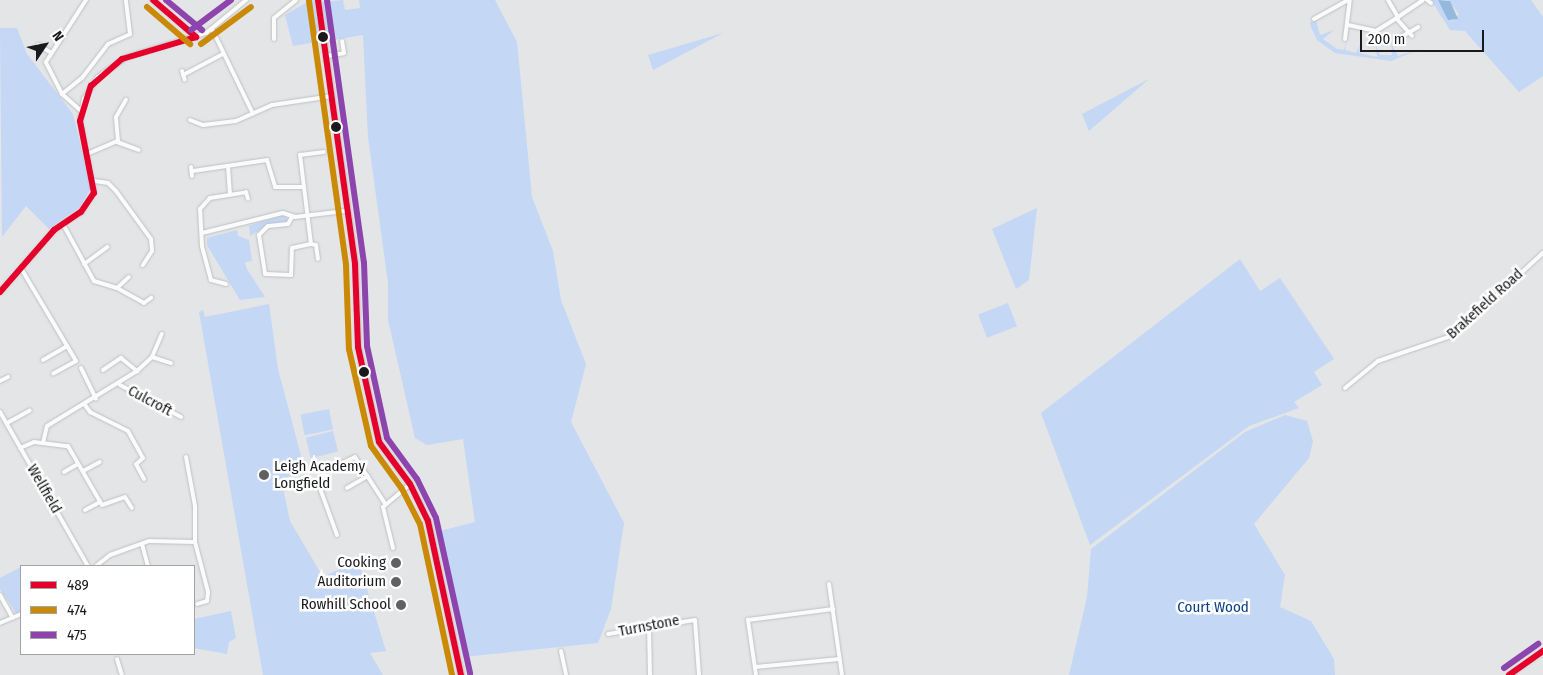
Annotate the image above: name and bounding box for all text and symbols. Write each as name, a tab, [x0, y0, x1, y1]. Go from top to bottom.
north arrow	[20, 20, 70, 70]
scale bar	[1363, 20, 1487, 52]
text: N	[48, 28, 67, 45]
text: 200 m	[1368, 30, 1405, 48]
unlabelled marker	[318, 32, 328, 42]
unlabelled marker	[331, 122, 341, 132]
street label: Brakefield Road	[1443, 265, 1527, 343]
unlabelled marker	[359, 367, 369, 377]
street label: Culcroft	[125, 382, 175, 420]
place label: Leigh Academy Longfield	[274, 457, 365, 492]
street label: Wellfield	[23, 461, 65, 517]
marker: Leigh Academy Longfield	[258, 469, 270, 481]
place label: Cooking	[337, 554, 386, 572]
marker: Cooking	[390, 557, 402, 569]
legend	[20, 565, 195, 655]
place label: Auditorium	[317, 573, 386, 591]
text: 489	[67, 576, 89, 594]
marker: Auditorium	[390, 576, 402, 588]
place label: Rowhill School	[301, 596, 391, 614]
marker: Rowhill School	[395, 599, 407, 611]
park label: Court Wood	[1177, 599, 1249, 617]
text: 474	[67, 601, 87, 619]
street label: Turnstone	[617, 611, 681, 641]
text: 475	[67, 626, 87, 644]

